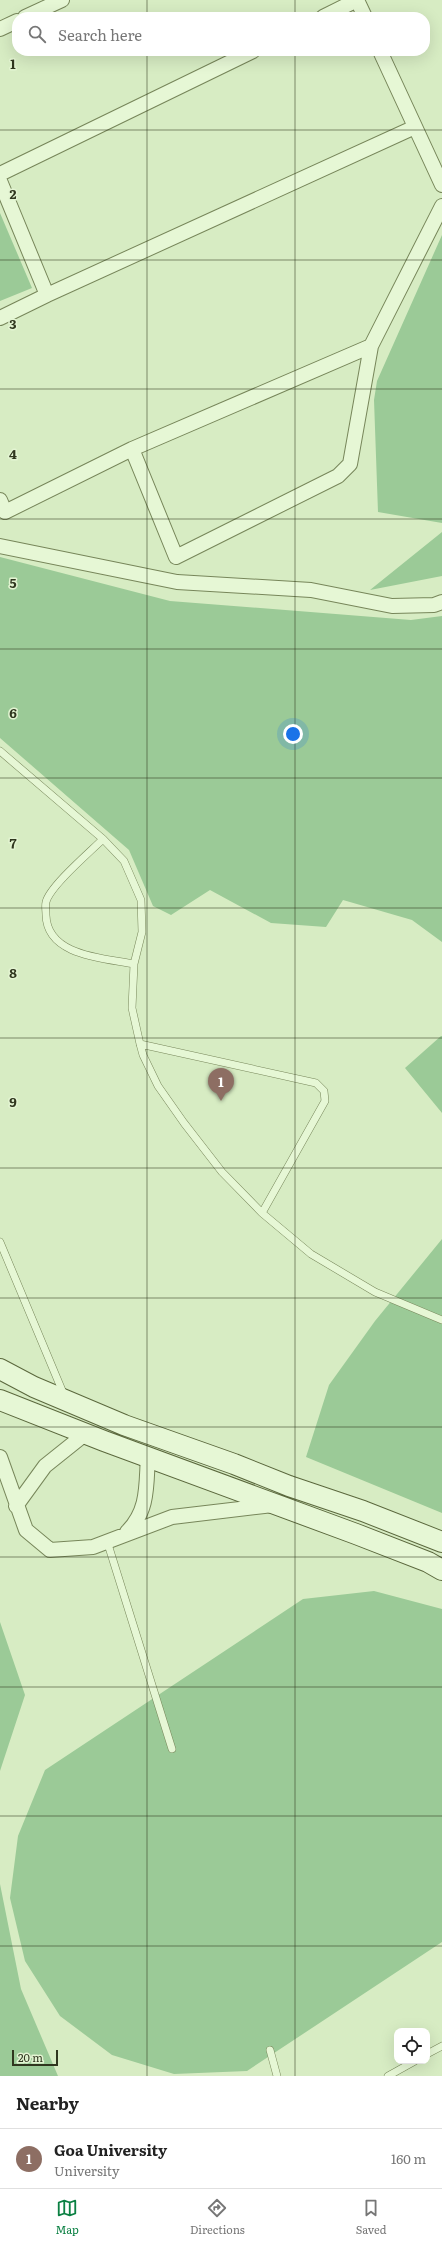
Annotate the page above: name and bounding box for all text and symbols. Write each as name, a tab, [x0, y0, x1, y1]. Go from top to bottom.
search box	[12, 12, 430, 56]
icon: search	[26, 23, 48, 45]
text: Search here	[58, 23, 142, 46]
text: 1	[10, 54, 16, 73]
text: 2	[10, 184, 17, 203]
text: 3	[9, 314, 17, 333]
text: 4	[9, 444, 17, 463]
text: 5	[9, 573, 17, 592]
text: 6	[9, 703, 17, 722]
your location	[283, 724, 303, 744]
text: 7	[9, 833, 17, 852]
text: 8	[9, 963, 17, 982]
pin: 1	[208, 1068, 234, 1101]
text: 9	[9, 1092, 17, 1111]
map controls	[394, 2028, 430, 2064]
button: locate	[394, 2028, 430, 2064]
scale bar	[12, 2048, 58, 2067]
text: 20 m	[18, 2049, 43, 2065]
text: Nearby	[16, 2090, 79, 2115]
text: Goa University	[54, 2138, 167, 2161]
text: 1	[26, 2149, 32, 2168]
text: 160 m	[391, 2149, 426, 2168]
text: University	[54, 2161, 119, 2180]
tab: Map	[55, 2197, 79, 2237]
tab: Directions	[190, 2197, 245, 2237]
tab: Saved	[356, 2197, 386, 2237]

